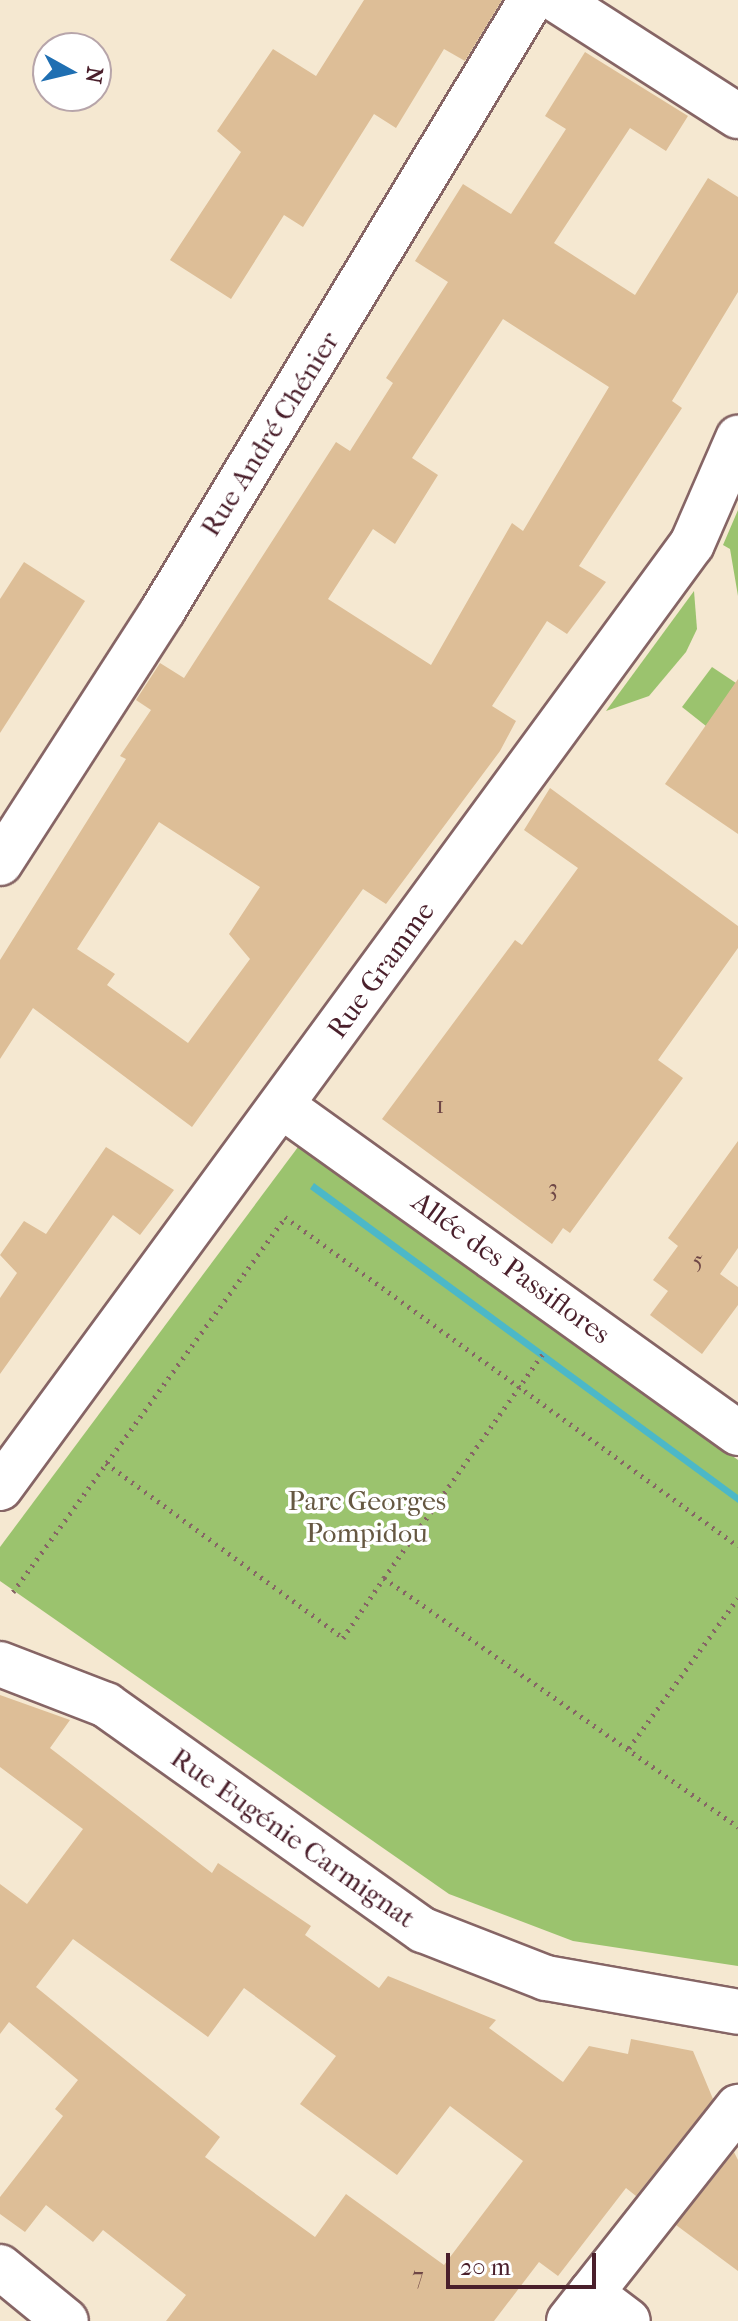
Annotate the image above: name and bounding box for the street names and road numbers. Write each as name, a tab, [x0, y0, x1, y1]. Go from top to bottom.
street label: Rue André Chénier	[194, 325, 346, 543]
street label: Rue Gramme	[320, 895, 442, 1045]
street label: Allée des Passiflores	[405, 1185, 617, 1351]
street label: Rue Eugénie Carmignat	[164, 1741, 422, 1935]

